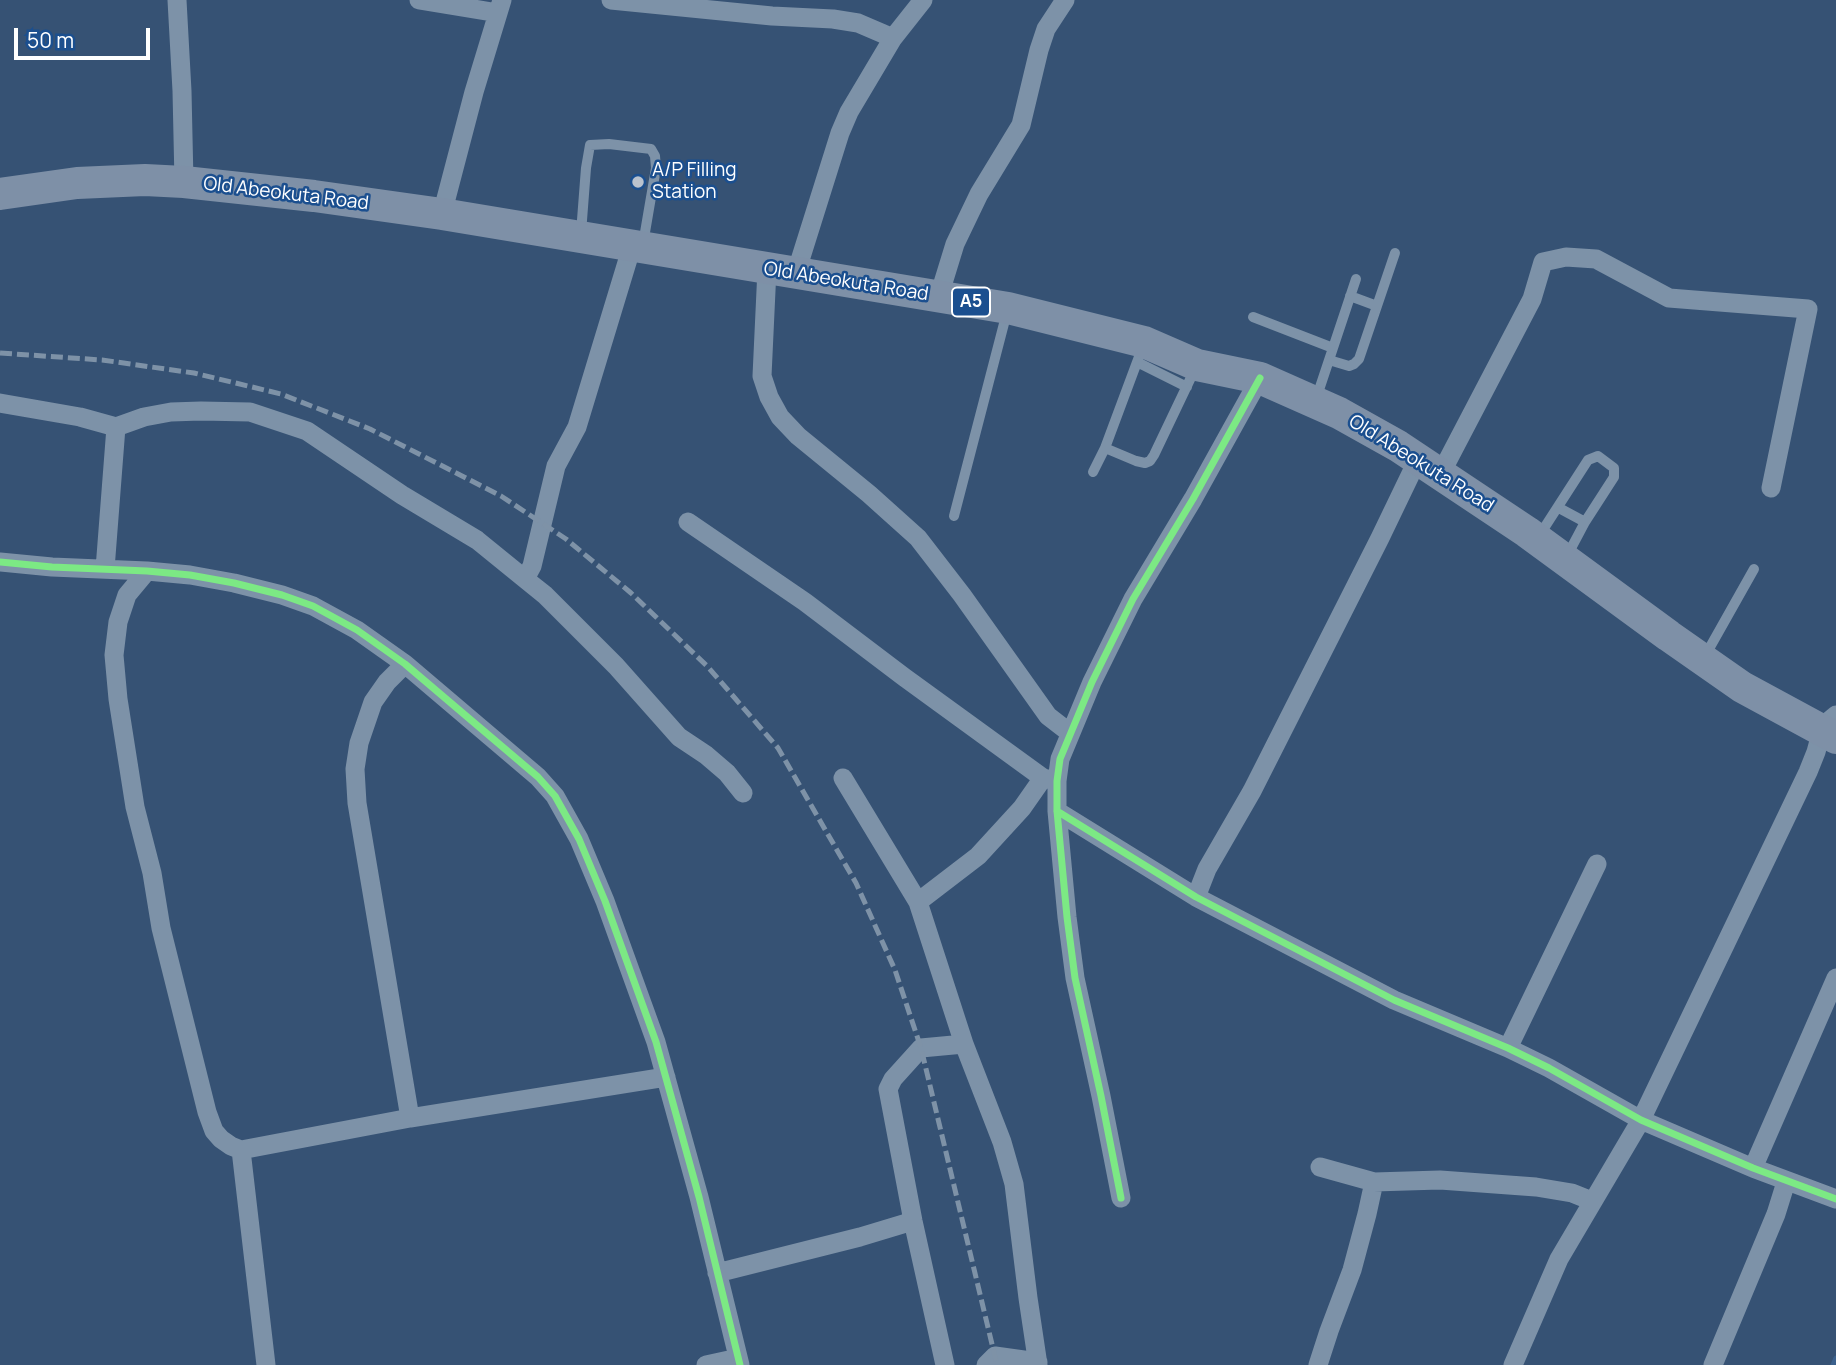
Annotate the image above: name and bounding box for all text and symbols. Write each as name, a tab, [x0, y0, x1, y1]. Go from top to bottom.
scale bar	[18, 14, 154, 58]
text: 50 m	[27, 26, 74, 54]
place label: A/P Filling Station	[652, 160, 737, 204]
street label: Old Abeokuta Road	[202, 173, 370, 215]
marker: A/P Filling Station	[630, 174, 646, 190]
street label: Old Abeokuta Road	[762, 258, 930, 306]
road number: A5	[952, 288, 990, 316]
street label: Old Abeokuta Road	[1344, 410, 1498, 518]

